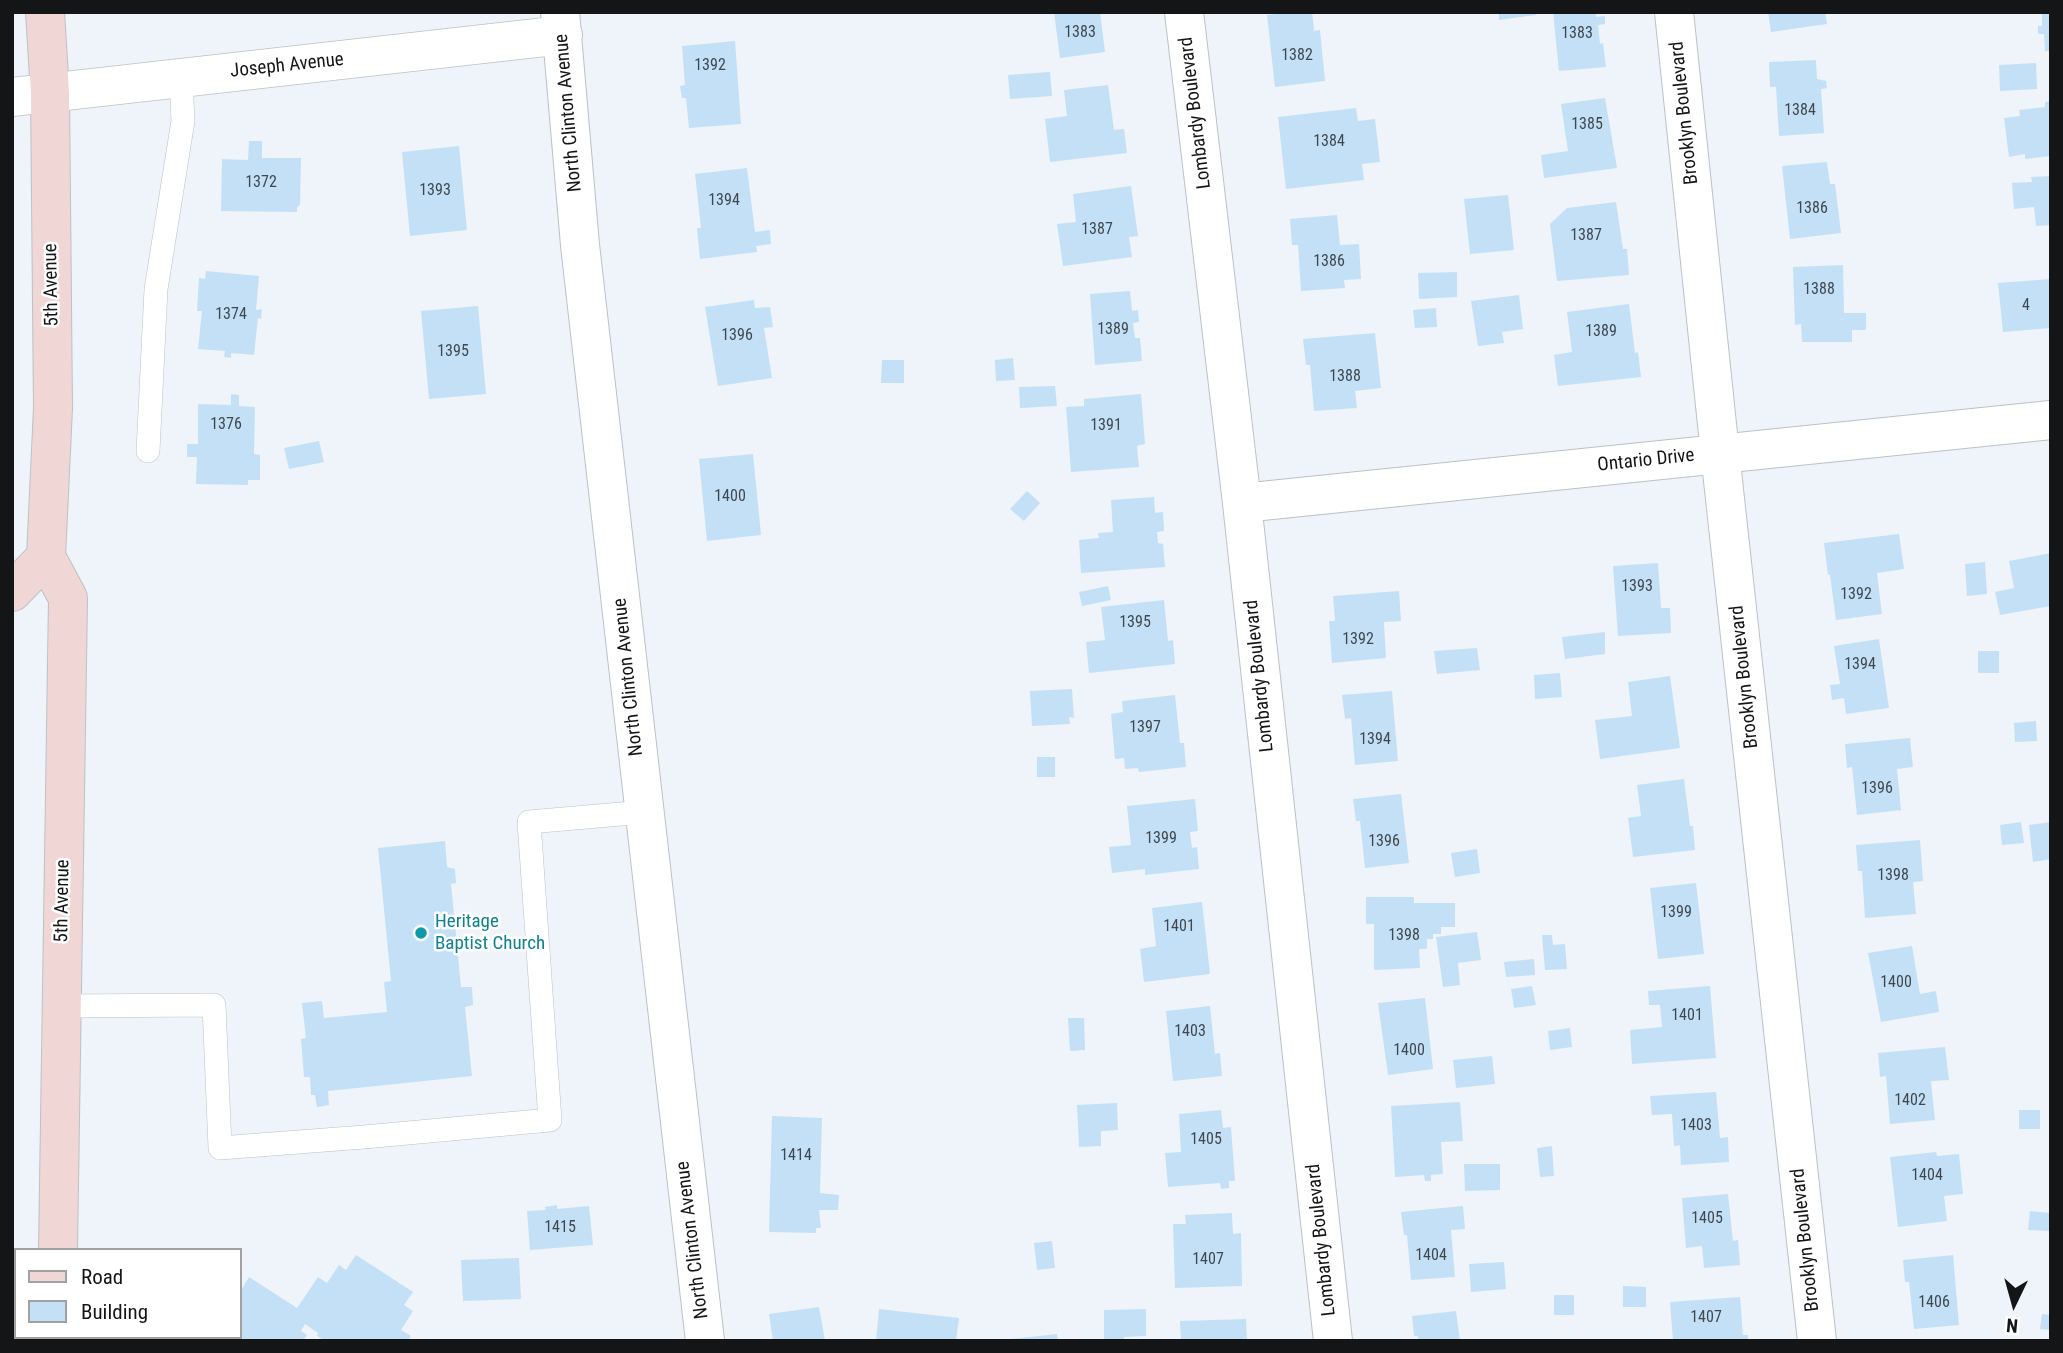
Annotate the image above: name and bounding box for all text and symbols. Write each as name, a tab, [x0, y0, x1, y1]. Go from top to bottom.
house number: 1383	[1064, 23, 1096, 43]
house number: 1383	[1561, 24, 1593, 44]
street label: North Clinton Avenue	[551, 33, 587, 193]
street label: Lombardy Boulevard	[1175, 36, 1217, 190]
street label: Brooklyn Boulevard	[1666, 40, 1704, 186]
house number: 1382	[1281, 46, 1313, 66]
street label: Joseph Avenue	[229, 49, 345, 83]
house number: 1392	[694, 56, 726, 76]
house number: 1384	[1784, 101, 1816, 121]
house number: 1385	[1571, 115, 1603, 135]
house number: 1384	[1313, 132, 1345, 152]
house number: 1372	[245, 173, 277, 193]
house number: 1393	[419, 181, 451, 201]
house number: 1394	[708, 191, 740, 211]
house number: 1386	[1796, 199, 1828, 219]
house number: 1387	[1081, 220, 1113, 240]
house number: 1387	[1570, 226, 1602, 246]
street label: 5th Avenue	[40, 243, 64, 327]
house number: 1386	[1313, 252, 1345, 272]
house number: 1388	[1803, 280, 1835, 300]
house number: 4	[2022, 296, 2030, 316]
house number: 1374	[215, 305, 247, 325]
house number: 1389	[1097, 320, 1129, 340]
house number: 1389	[1585, 322, 1617, 342]
house number: 1396	[721, 326, 753, 346]
house number: 1395	[437, 342, 469, 362]
house number: 1388	[1329, 367, 1361, 387]
house number: 1376	[210, 415, 242, 435]
house number: 1391	[1090, 416, 1122, 436]
street label: Ontario Drive	[1596, 445, 1696, 477]
house number: 1400	[714, 487, 746, 507]
house number: 1393	[1621, 577, 1653, 597]
house number: 1392	[1840, 585, 1872, 605]
street label: North Clinton Avenue	[609, 597, 649, 757]
street label: Lombardy Boulevard	[1241, 599, 1279, 753]
street label: Brooklyn Boulevard	[1726, 604, 1764, 750]
house number: 1395	[1119, 613, 1151, 633]
house number: 1392	[1342, 630, 1374, 650]
house number: 1394	[1844, 655, 1876, 675]
house number: 1397	[1129, 718, 1161, 738]
house number: 1394	[1359, 730, 1391, 750]
house number: 1396	[1861, 779, 1893, 799]
house number: 1399	[1145, 829, 1177, 849]
house number: 1396	[1368, 832, 1400, 852]
street label: 5th Avenue	[51, 859, 75, 943]
house number: 1398	[1877, 866, 1909, 886]
house number: 1399	[1660, 903, 1692, 923]
place label: Heritage Baptist Church	[435, 911, 545, 955]
house number: 1401	[1163, 917, 1195, 937]
marker: Heritage Baptist Church	[413, 925, 429, 941]
house number: 1398	[1388, 926, 1420, 946]
house number: 1400	[1880, 973, 1912, 993]
house number: 1401	[1671, 1006, 1703, 1026]
house number: 1403	[1174, 1022, 1206, 1042]
house number: 1400	[1393, 1041, 1425, 1061]
house number: 1402	[1894, 1091, 1926, 1111]
house number: 1403	[1680, 1116, 1712, 1136]
house number: 1405	[1190, 1130, 1222, 1150]
house number: 1414	[780, 1146, 812, 1166]
street label: North Clinton Avenue	[672, 1160, 714, 1320]
street label: Lombardy Boulevard	[1303, 1163, 1341, 1317]
house number: 1404	[1911, 1166, 1943, 1186]
street label: Brooklyn Boulevard	[1787, 1167, 1825, 1313]
house number: 1405	[1691, 1209, 1723, 1229]
house number: 1415	[544, 1218, 576, 1238]
house number: 1404	[1415, 1246, 1447, 1266]
legend	[14, 1248, 242, 1339]
house number: 1407	[1192, 1250, 1224, 1270]
text: Road	[81, 1265, 123, 1289]
north arrow	[1979, 1269, 2049, 1339]
house number: 1406	[1918, 1293, 1950, 1313]
text: Building	[81, 1300, 148, 1324]
house number: 1407	[1690, 1308, 1722, 1328]
text: N	[2005, 1313, 2019, 1337]

